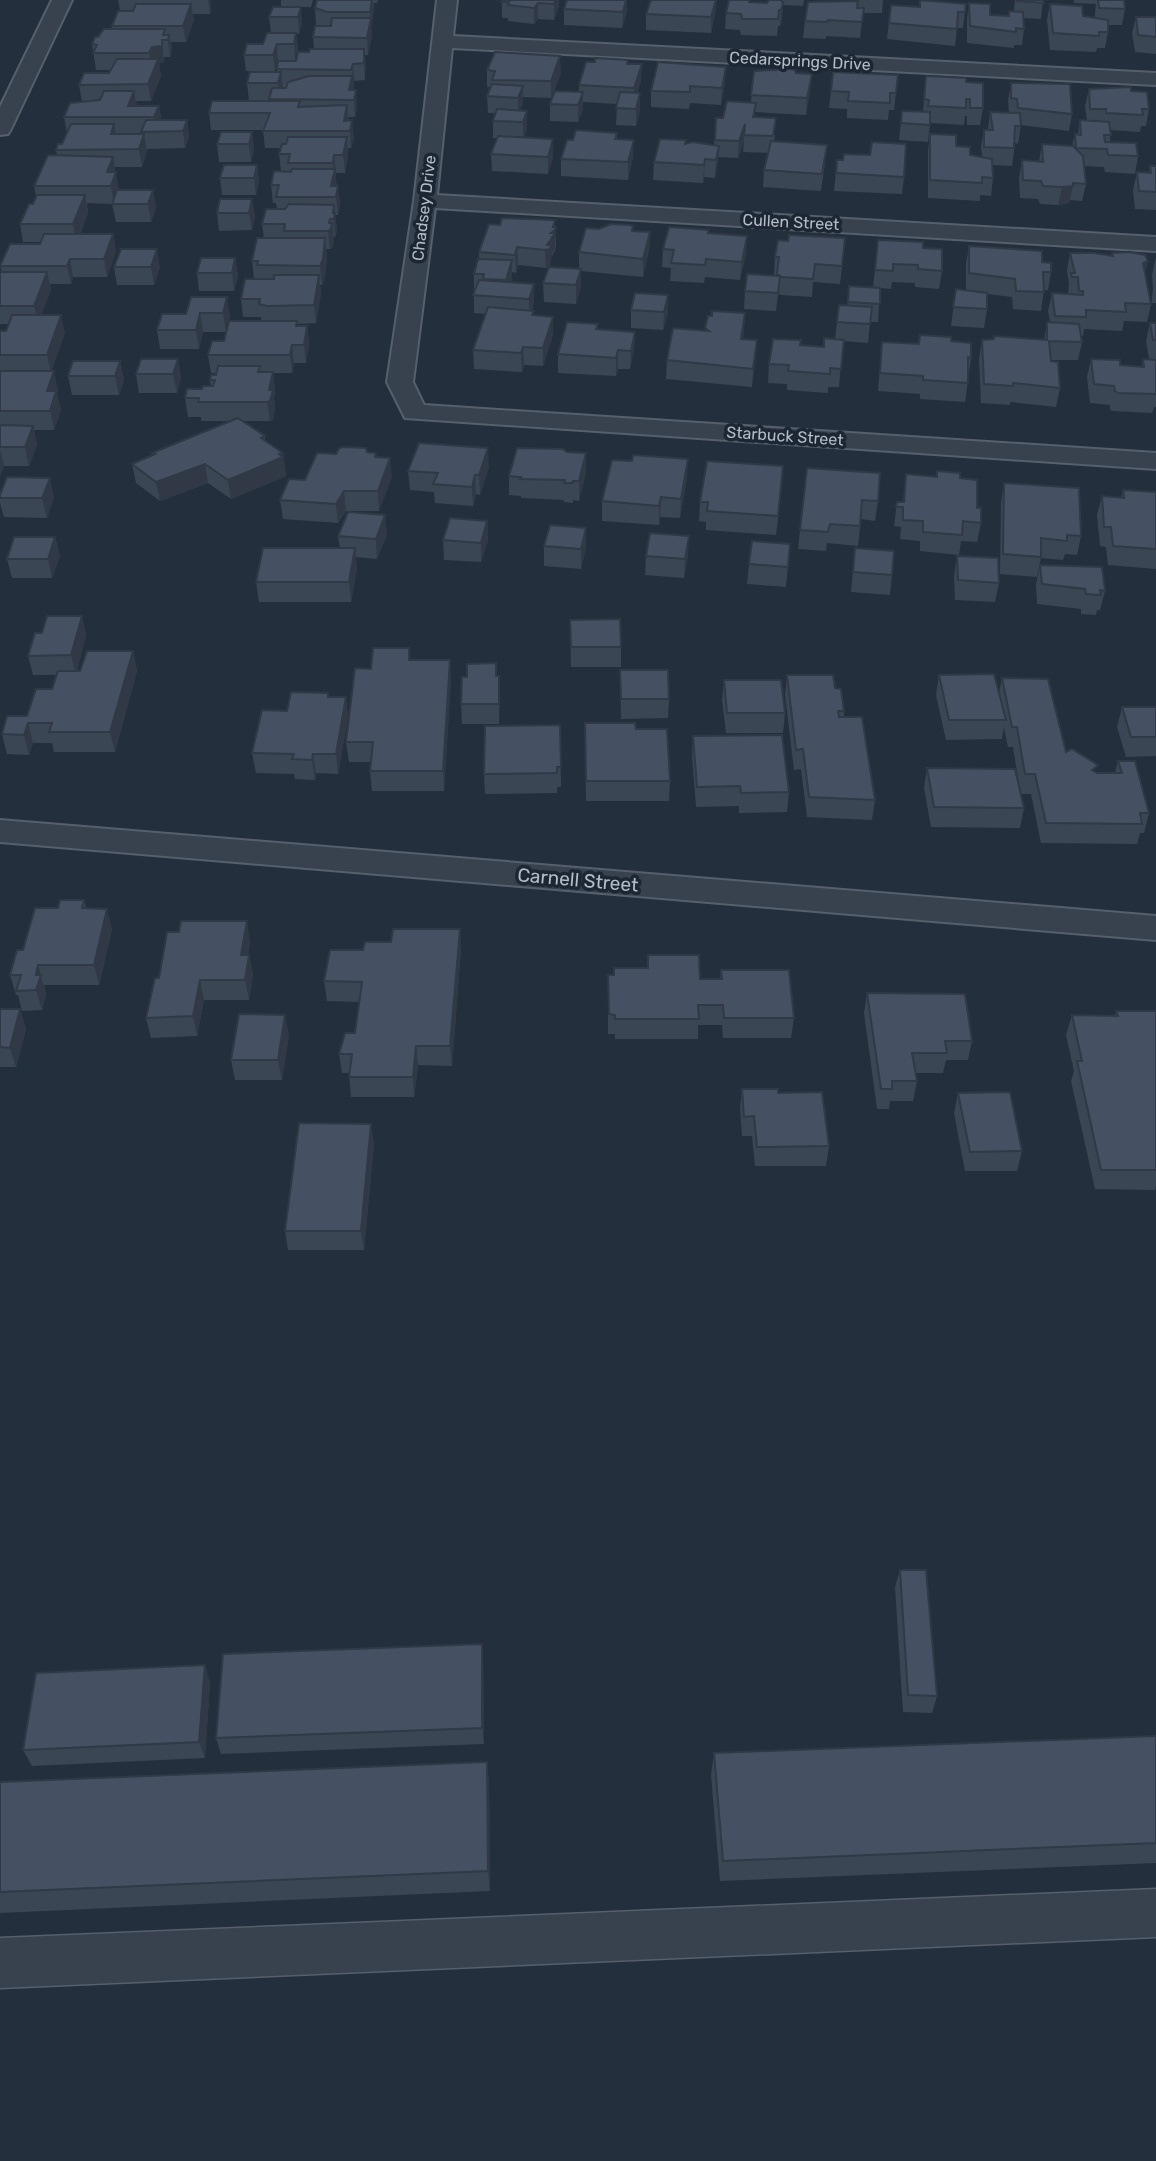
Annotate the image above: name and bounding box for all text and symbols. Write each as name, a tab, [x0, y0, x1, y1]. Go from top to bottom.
street label: Cedarsprings Drive	[729, 48, 871, 74]
street label: Chadsey Drive	[408, 154, 440, 262]
street label: Cullen Street	[742, 210, 840, 234]
street label: Starbuck Street	[726, 422, 844, 450]
street label: Carnell Street	[517, 863, 640, 897]

